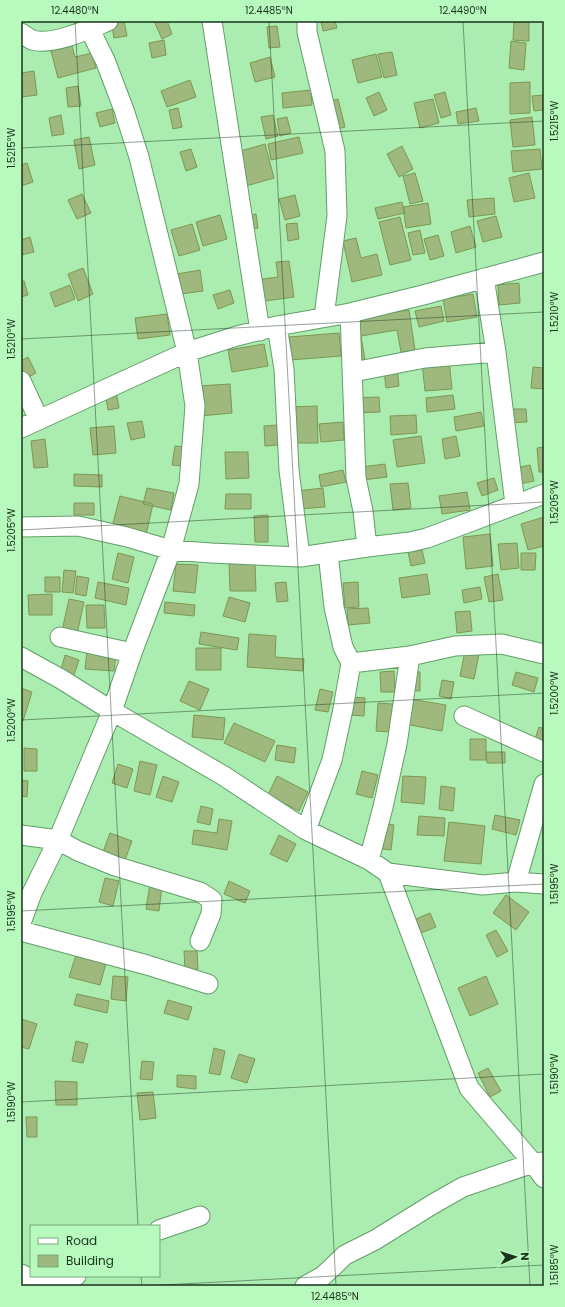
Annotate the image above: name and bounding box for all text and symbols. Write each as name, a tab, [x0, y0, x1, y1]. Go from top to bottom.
text: 12.4480°N	[51, 3, 99, 18]
text: 12.4485°N	[245, 3, 293, 18]
text: 12.4490°N	[439, 3, 487, 18]
text: 1.5215°W	[547, 100, 562, 141]
text: 1.5215°W	[4, 127, 19, 168]
text: 1.5210°W	[547, 291, 562, 332]
text: 1.5210°W	[4, 318, 19, 359]
text: 1.5205°W	[547, 480, 562, 524]
text: 1.5205°W	[4, 508, 19, 552]
text: 1.5200°W	[547, 671, 562, 715]
text: 1.5200°W	[4, 698, 19, 742]
text: 1.5195°W	[547, 863, 562, 905]
text: 1.5195°W	[4, 890, 19, 932]
text: 1.5190°W	[547, 1053, 562, 1095]
text: 1.5190°W	[4, 1081, 19, 1123]
legend	[30, 1225, 160, 1277]
text: Road	[66, 1232, 97, 1249]
north arrow	[495, 1237, 535, 1277]
text: 1.5185°W	[547, 1244, 562, 1286]
text: Building	[66, 1252, 114, 1269]
text: N	[517, 1252, 533, 1261]
text: 12.4485°N	[311, 1289, 359, 1304]

